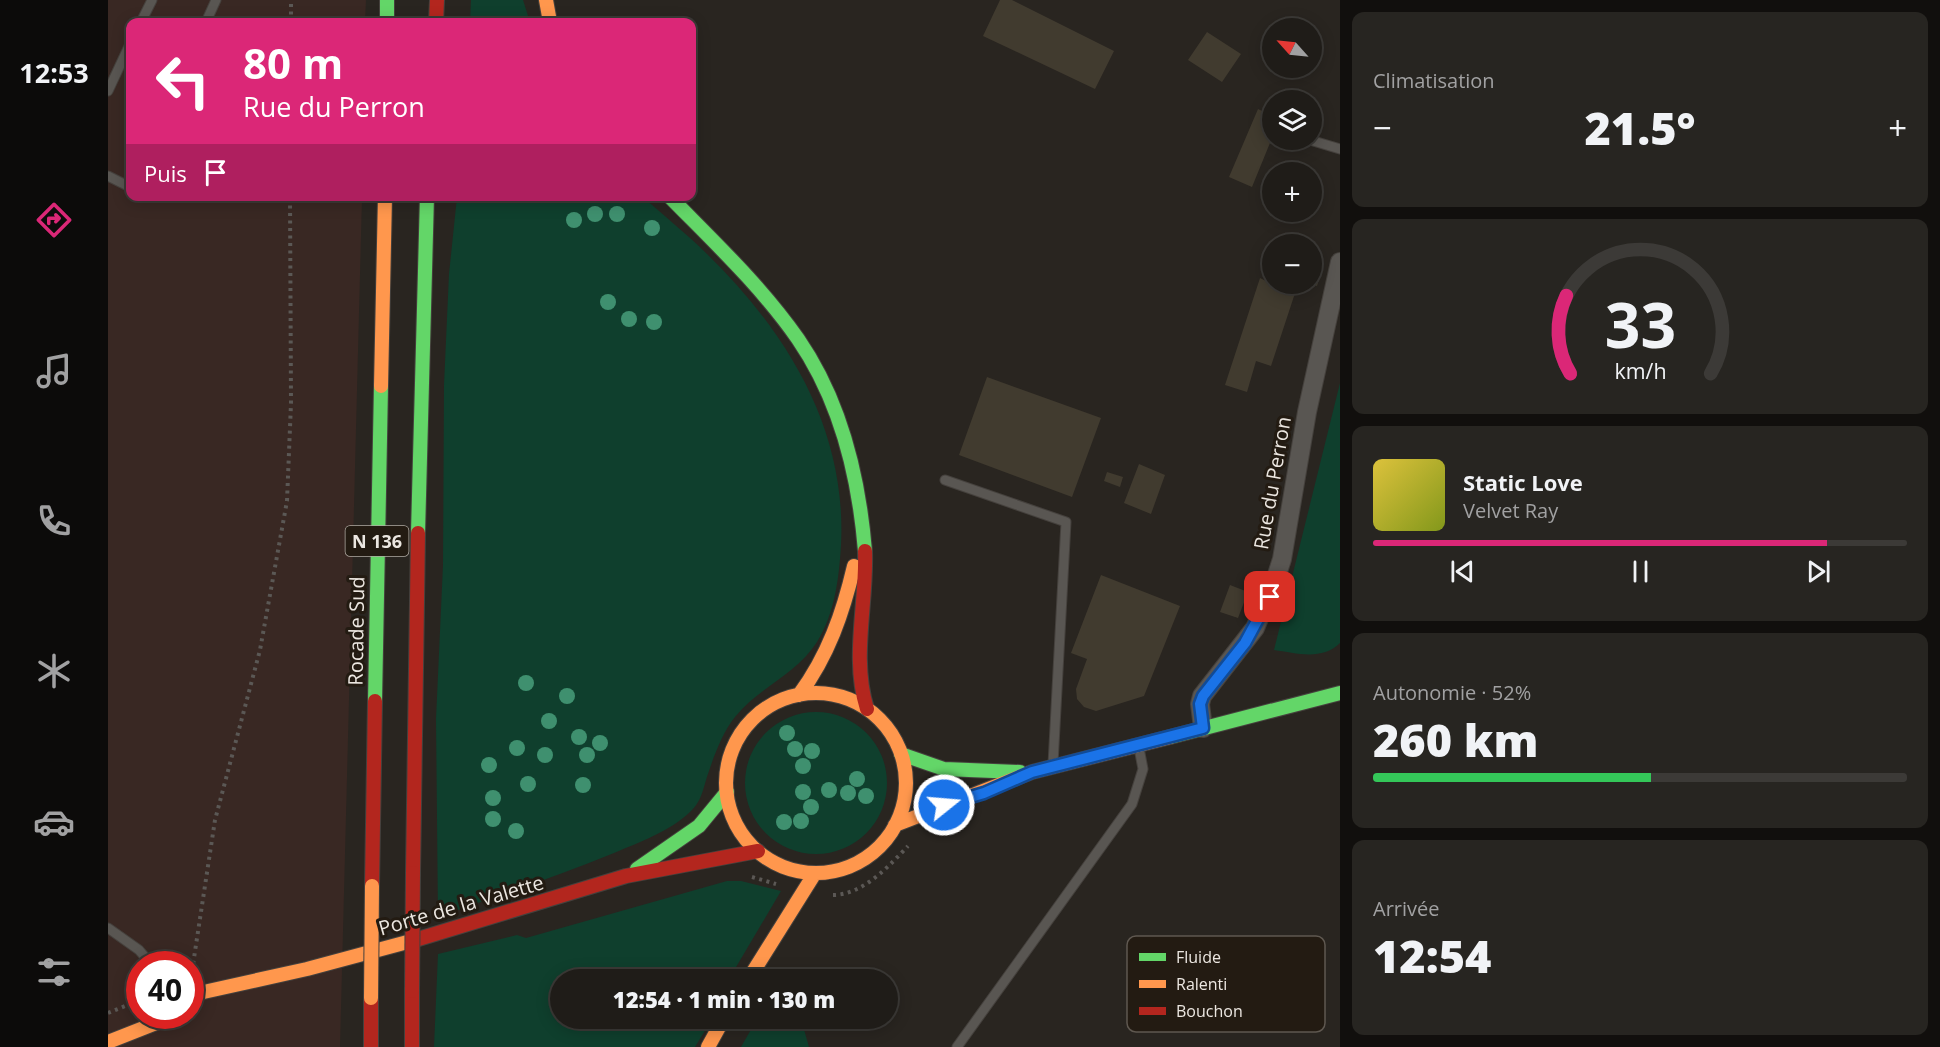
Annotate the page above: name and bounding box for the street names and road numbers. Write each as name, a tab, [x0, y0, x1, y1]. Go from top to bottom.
street label: Rue du Perron	[1247, 414, 1297, 552]
road number: N 136	[346, 526, 408, 556]
street label: Rocade Sud	[342, 576, 370, 686]
street label: Porte de la Valette	[375, 869, 547, 941]

